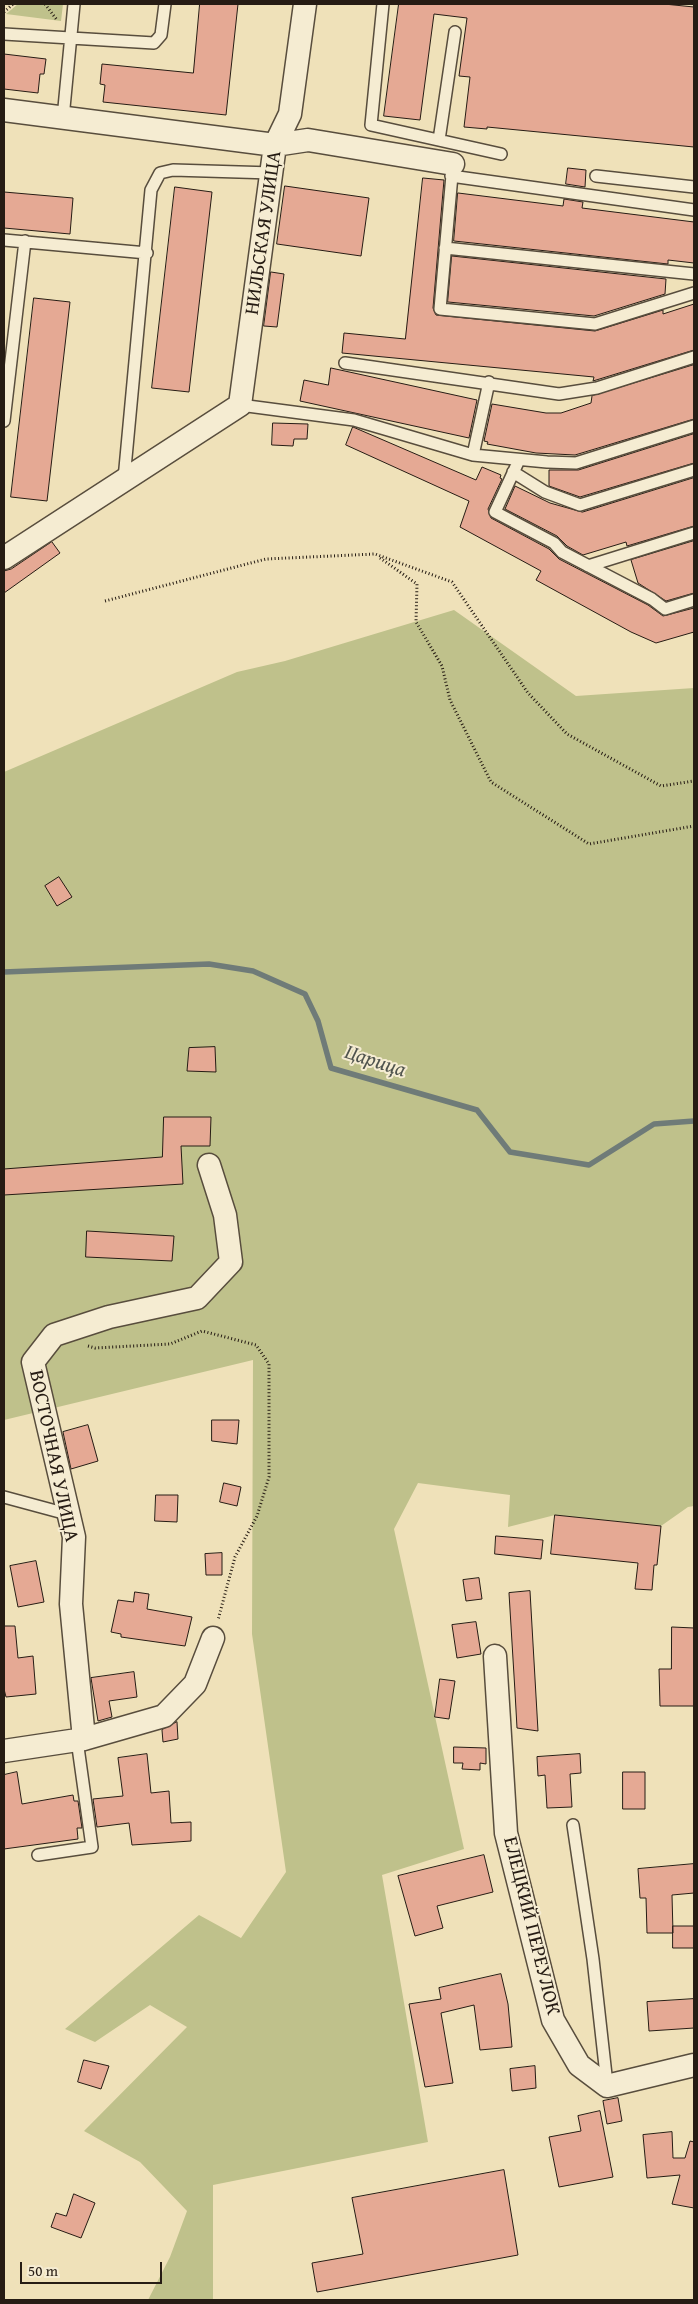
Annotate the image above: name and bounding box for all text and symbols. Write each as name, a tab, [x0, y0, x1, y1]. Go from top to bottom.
street label: НИЛЬСКАЯ УЛИЦА	[241, 149, 287, 317]
water label: Царица	[341, 1040, 409, 1084]
street label: ВОСТОЧНАЯ УЛИЦА	[23, 1368, 83, 1544]
street label: ЕЛЕЦКИЙ ПЕРЕУЛОК	[497, 1834, 565, 2018]
scale bar	[22, 2252, 165, 2284]
text: 50 m	[28, 2260, 58, 2281]

